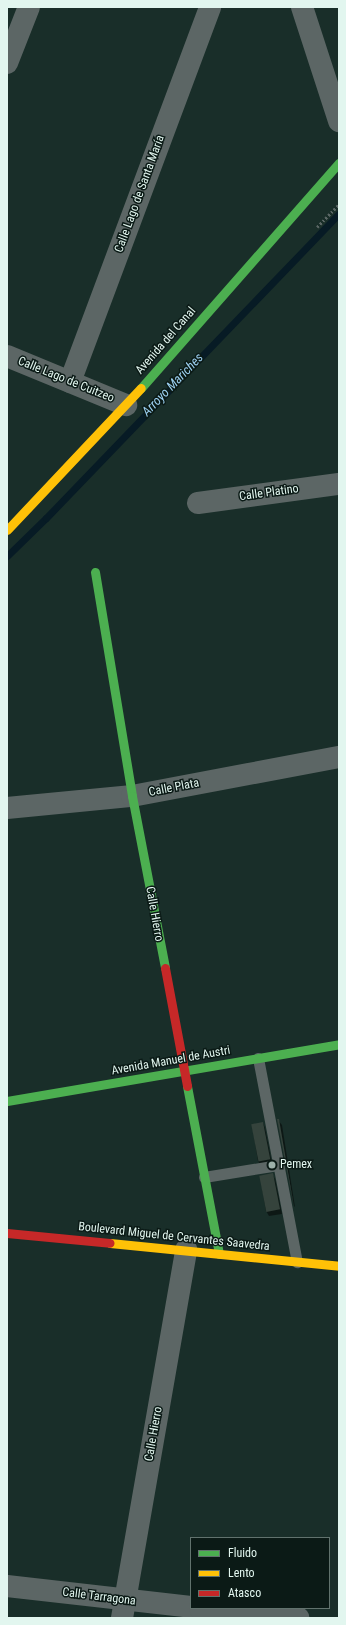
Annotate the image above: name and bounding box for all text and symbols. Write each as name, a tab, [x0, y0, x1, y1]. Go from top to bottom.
street label: Calle Lago de Santa María	[112, 133, 168, 255]
street label: Avenida del Canal	[133, 304, 199, 378]
water label: Arroyo Mariches	[139, 350, 207, 420]
street label: Calle Lago de Cuitzeo	[16, 354, 116, 406]
street label: Calle Platino	[238, 482, 300, 504]
street label: Calle Plata	[148, 776, 200, 800]
street label: Calle Hierro	[142, 885, 166, 943]
street label: Avenida Manuel de Austri	[111, 1043, 231, 1079]
place label: Pemex	[280, 1158, 312, 1172]
marker: Pemex	[267, 1160, 277, 1170]
street label: Boulevard Miguel de Cervantes Saavedra	[78, 1220, 270, 1254]
street label: Calle Hierro	[142, 1405, 166, 1463]
legend	[190, 1537, 330, 1609]
text: Fluido	[228, 1546, 257, 1560]
text: Lento	[228, 1566, 255, 1580]
street label: Calle Tarragona	[61, 1585, 137, 1609]
text: Atasco	[228, 1586, 261, 1600]

